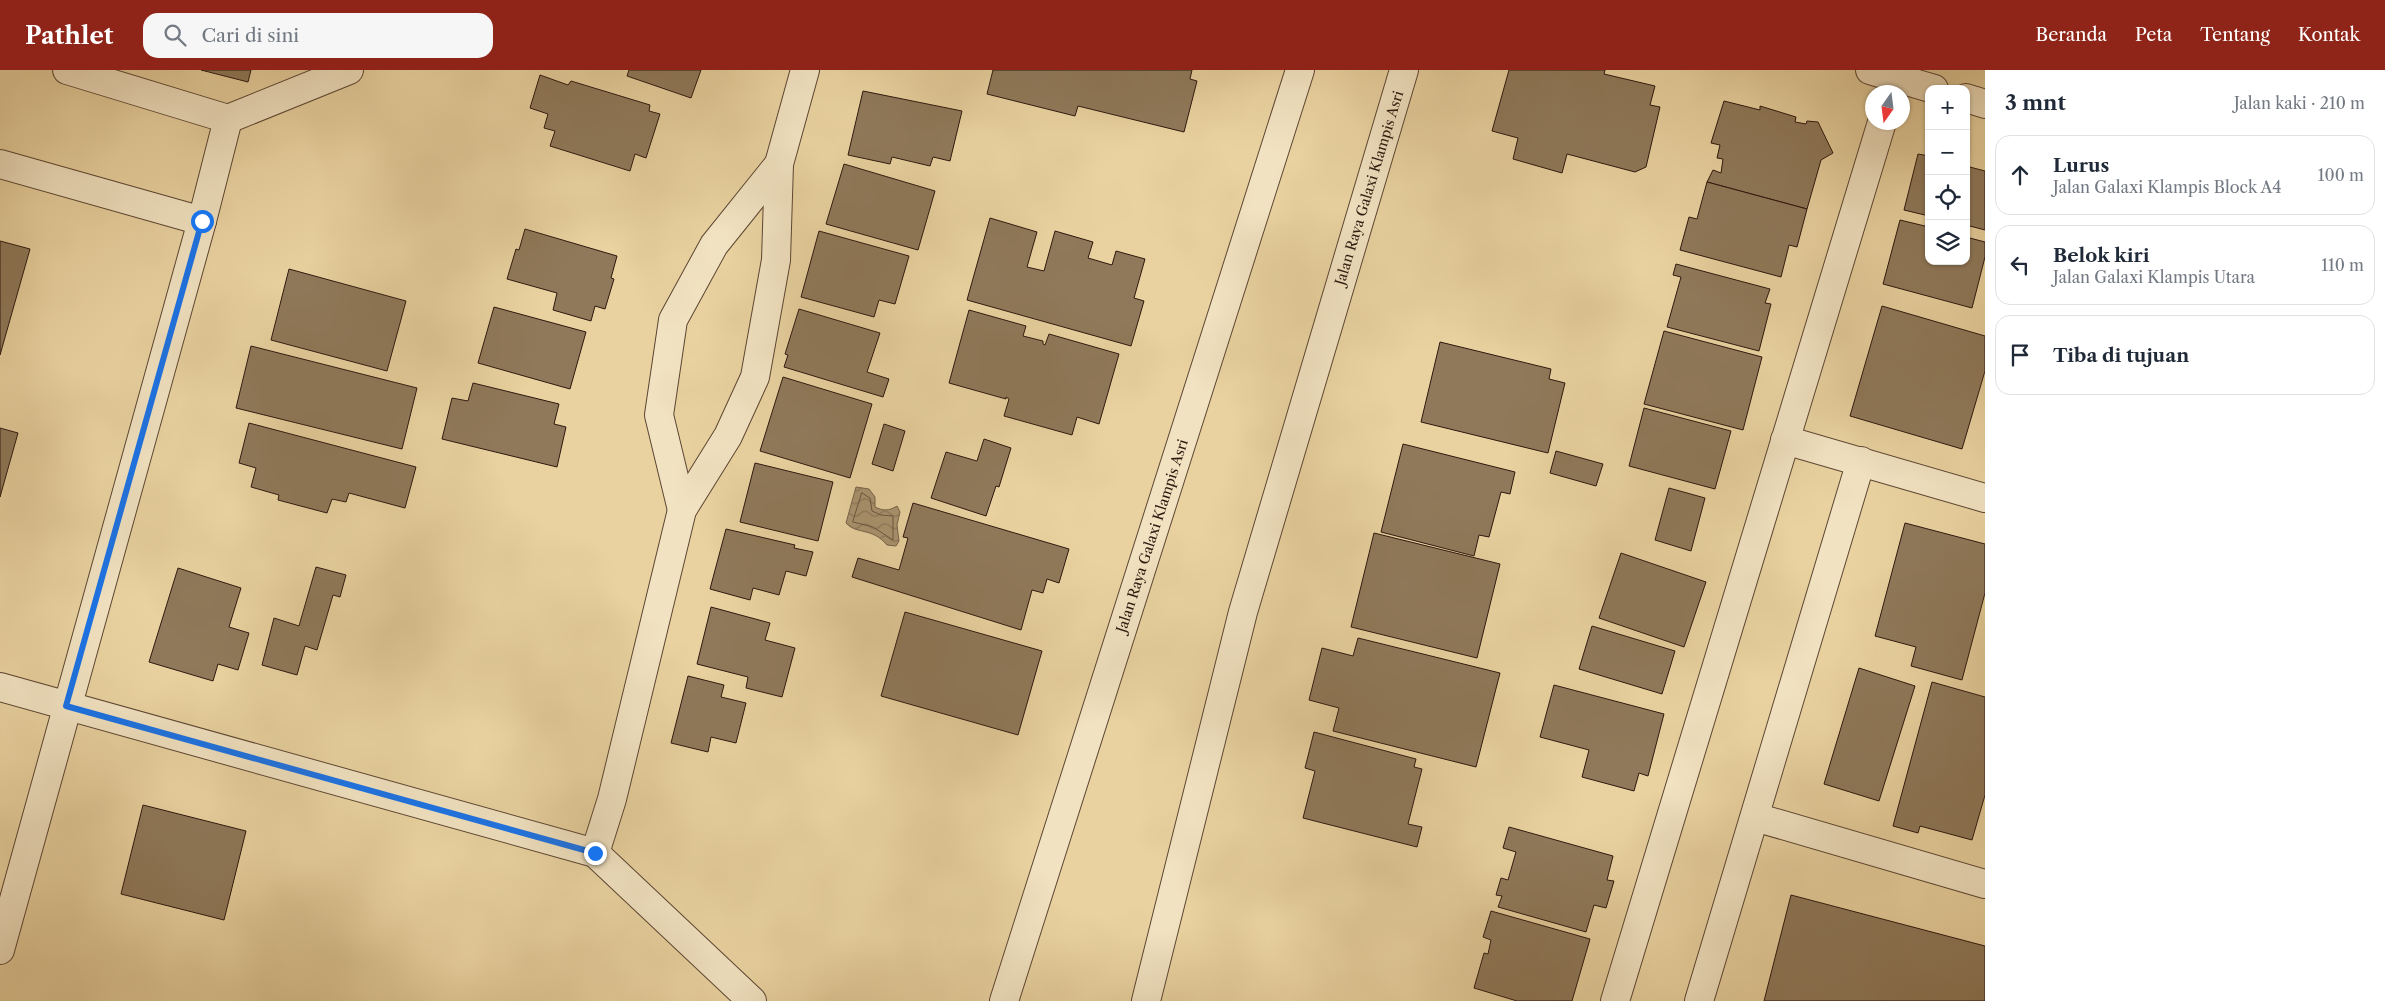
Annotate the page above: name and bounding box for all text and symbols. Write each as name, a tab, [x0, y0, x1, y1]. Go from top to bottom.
search box	[143, 13, 493, 58]
text: Pathlet	[25, 21, 113, 50]
icon: search	[161, 21, 189, 49]
text: Cari di sini	[201, 24, 299, 47]
text: Beranda	[2036, 24, 2107, 46]
text: Peta	[2135, 24, 2172, 46]
text: Tentang	[2200, 24, 2270, 46]
text: Kontak	[2298, 24, 2360, 46]
north arrow	[1865, 85, 1910, 130]
map controls	[1925, 85, 1970, 265]
button: +	[1925, 85, 1970, 130]
street label: Jalan Raya Galaxi Klampis Asri	[1330, 89, 1407, 289]
text: 3 mnt	[2005, 90, 2066, 115]
text: Jalan kaki · 210 m	[2234, 93, 2365, 113]
button: −	[1925, 130, 1970, 175]
text: Lurus	[2053, 154, 2109, 177]
icon: ahead	[2006, 161, 2034, 189]
text: 100 m	[2318, 165, 2364, 185]
button: locate	[1925, 175, 1970, 220]
text: Jalan Galaxi Klampis Block A4	[2053, 177, 2282, 197]
route start	[191, 210, 214, 233]
button: layers	[1925, 220, 1970, 265]
text: Belok kiri	[2053, 244, 2150, 267]
icon: left	[2006, 251, 2034, 279]
text: 110 m	[2321, 255, 2364, 275]
text: Jalan Galaxi Klampis Utara	[2053, 267, 2255, 287]
icon: arrive	[2006, 341, 2034, 369]
text: Tiba di tujuan	[2053, 344, 2189, 367]
street label: Jalan Raya Galaxi Klampis Asri	[1112, 437, 1192, 637]
route end	[584, 842, 607, 865]

